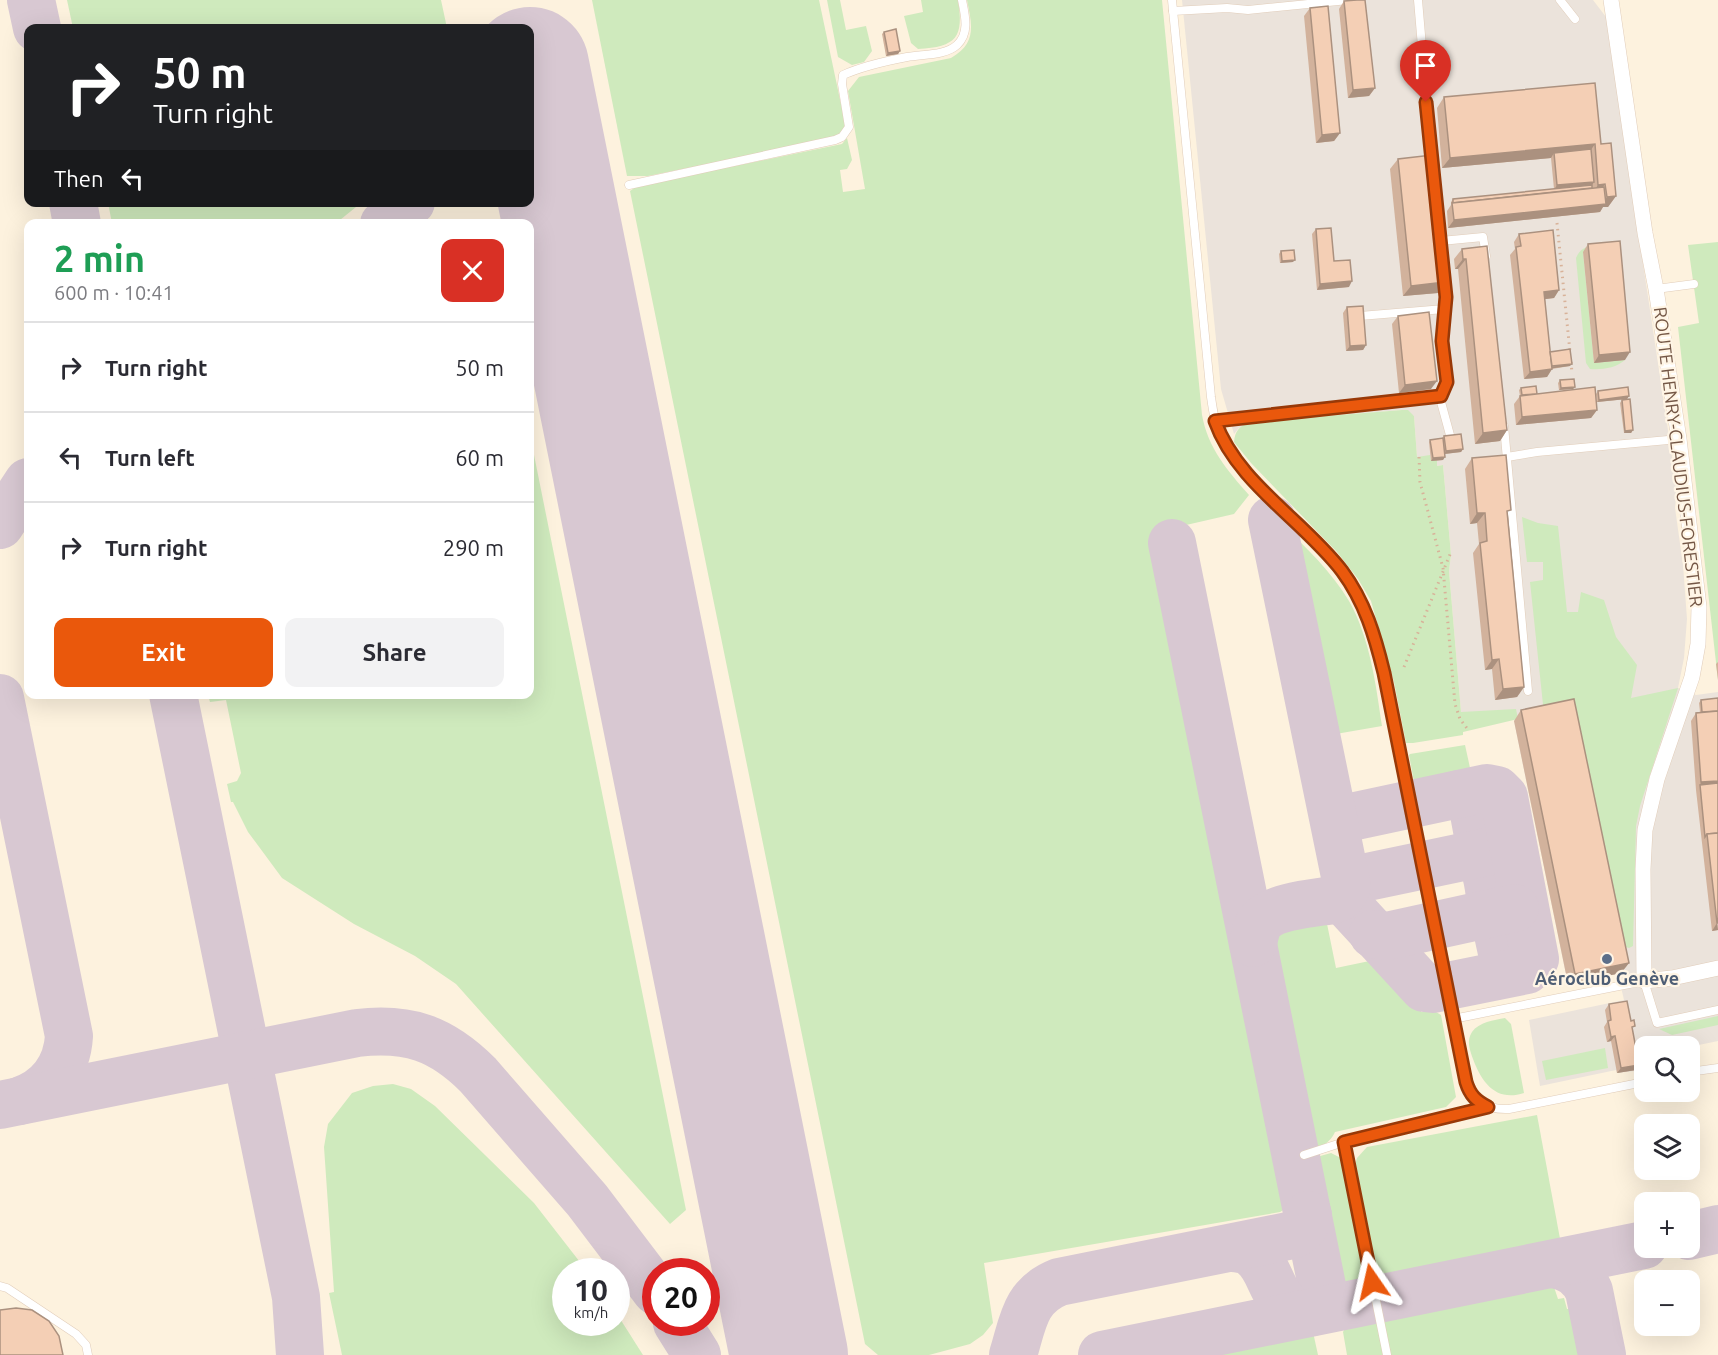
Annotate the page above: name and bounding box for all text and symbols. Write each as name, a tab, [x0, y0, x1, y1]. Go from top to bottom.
pin	[1400, 40, 1451, 102]
icon: right	[54, 48, 132, 126]
text: 50 m	[153, 49, 247, 96]
icon: arrive	[1409, 49, 1442, 82]
text: Turn right	[153, 98, 273, 128]
icon: left	[116, 162, 149, 195]
text: Then	[54, 166, 104, 191]
text: 2 min	[54, 238, 145, 279]
button: close	[441, 239, 504, 302]
text: 600 m · 10:41	[54, 281, 174, 304]
street label: ROUTE HENRY-CLAUDIUS-FORESTIER	[1651, 306, 1707, 608]
icon: right	[54, 351, 87, 384]
text: Turn right	[105, 355, 207, 380]
text: 50 m	[455, 355, 504, 380]
icon: left	[54, 441, 87, 474]
text: Turn left	[105, 445, 195, 470]
text: 60 m	[455, 445, 504, 470]
icon: right	[54, 531, 87, 564]
text: Turn right	[105, 535, 207, 560]
text: 290 m	[443, 535, 504, 560]
button: Exit	[54, 618, 273, 687]
button: Share	[285, 618, 504, 687]
marker: Aéroclub Genève	[1600, 952, 1614, 966]
place label: Aéroclub Genève	[1535, 968, 1679, 988]
map controls	[1634, 1036, 1700, 1336]
button: search	[1634, 1036, 1700, 1102]
button: layers	[1634, 1114, 1700, 1180]
button: +	[1634, 1192, 1700, 1258]
position arrow	[1340, 1250, 1404, 1314]
speed limit sign: 20	[642, 1258, 720, 1336]
button: −	[1634, 1270, 1700, 1336]
text: 10	[574, 1273, 608, 1307]
text: km/h	[574, 1304, 608, 1321]

